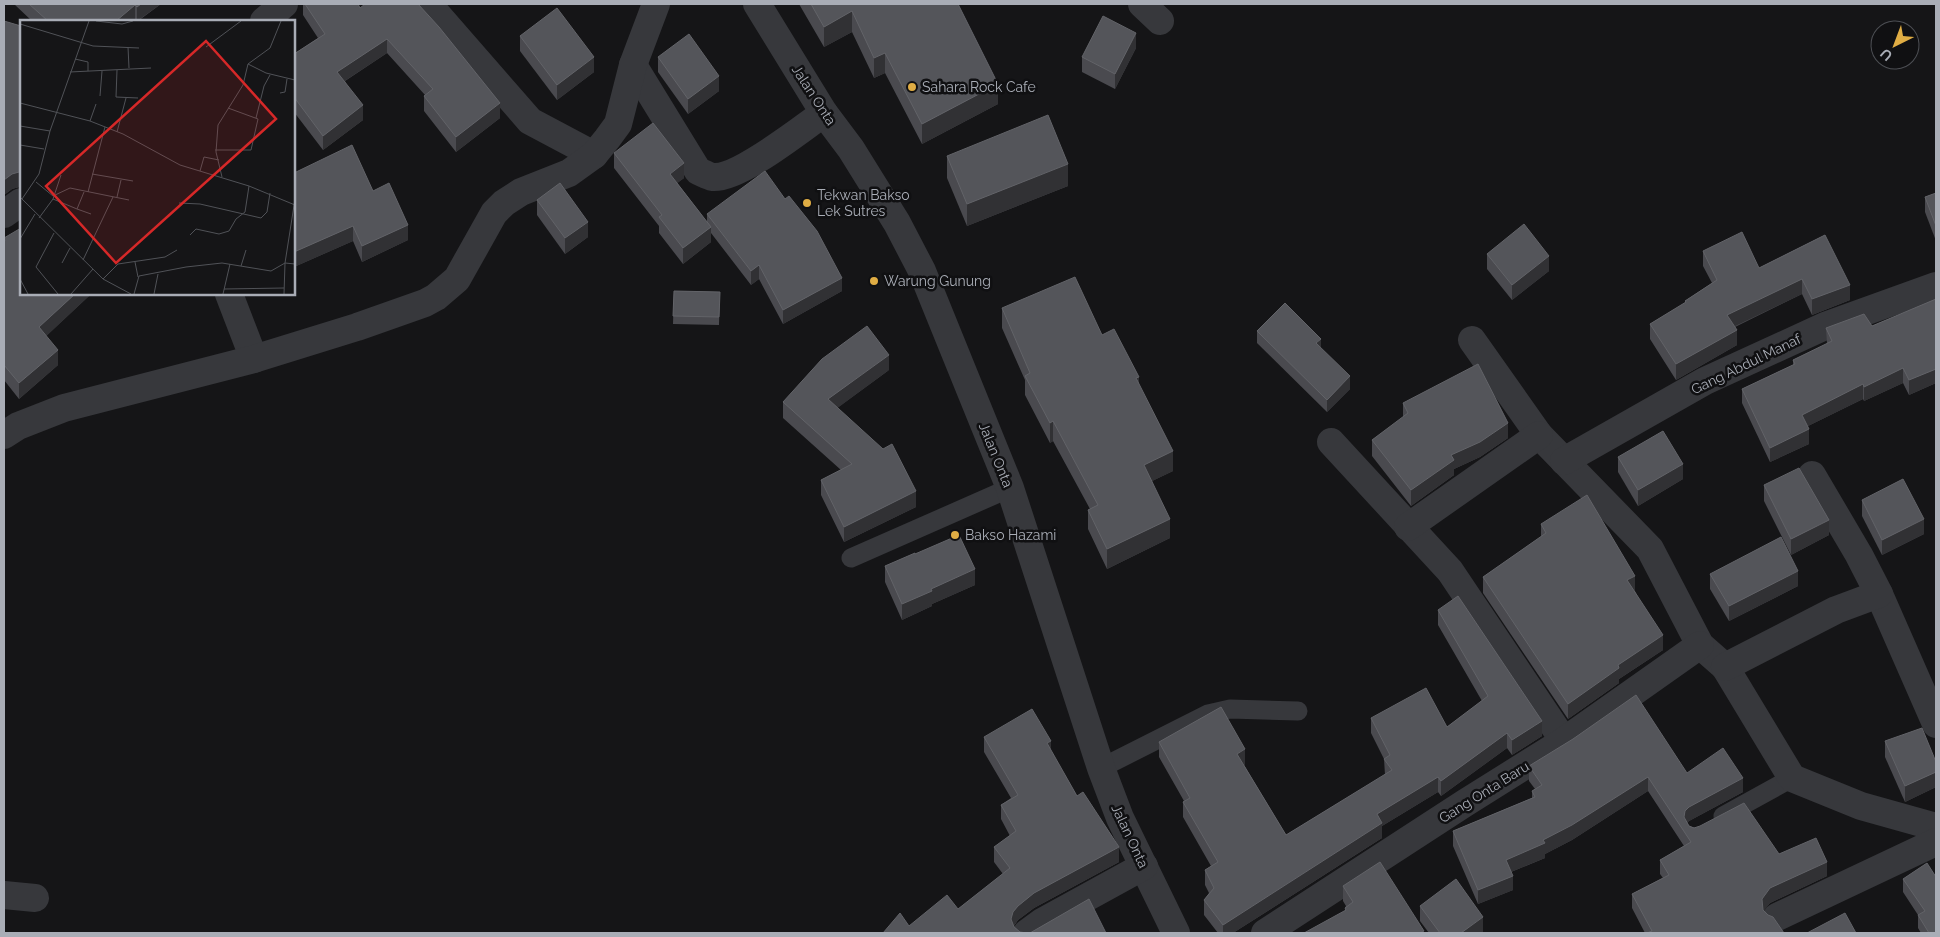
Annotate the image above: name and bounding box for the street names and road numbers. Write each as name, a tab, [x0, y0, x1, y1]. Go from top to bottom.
street label: Jalan Onta	[789, 62, 839, 128]
street label: Gang Abdul Manaf	[1689, 330, 1805, 397]
street label: Jalan Onta	[976, 420, 1016, 490]
street label: Gang Onta Baru	[1436, 758, 1532, 826]
street label: Jalan Onta	[1108, 802, 1152, 870]

